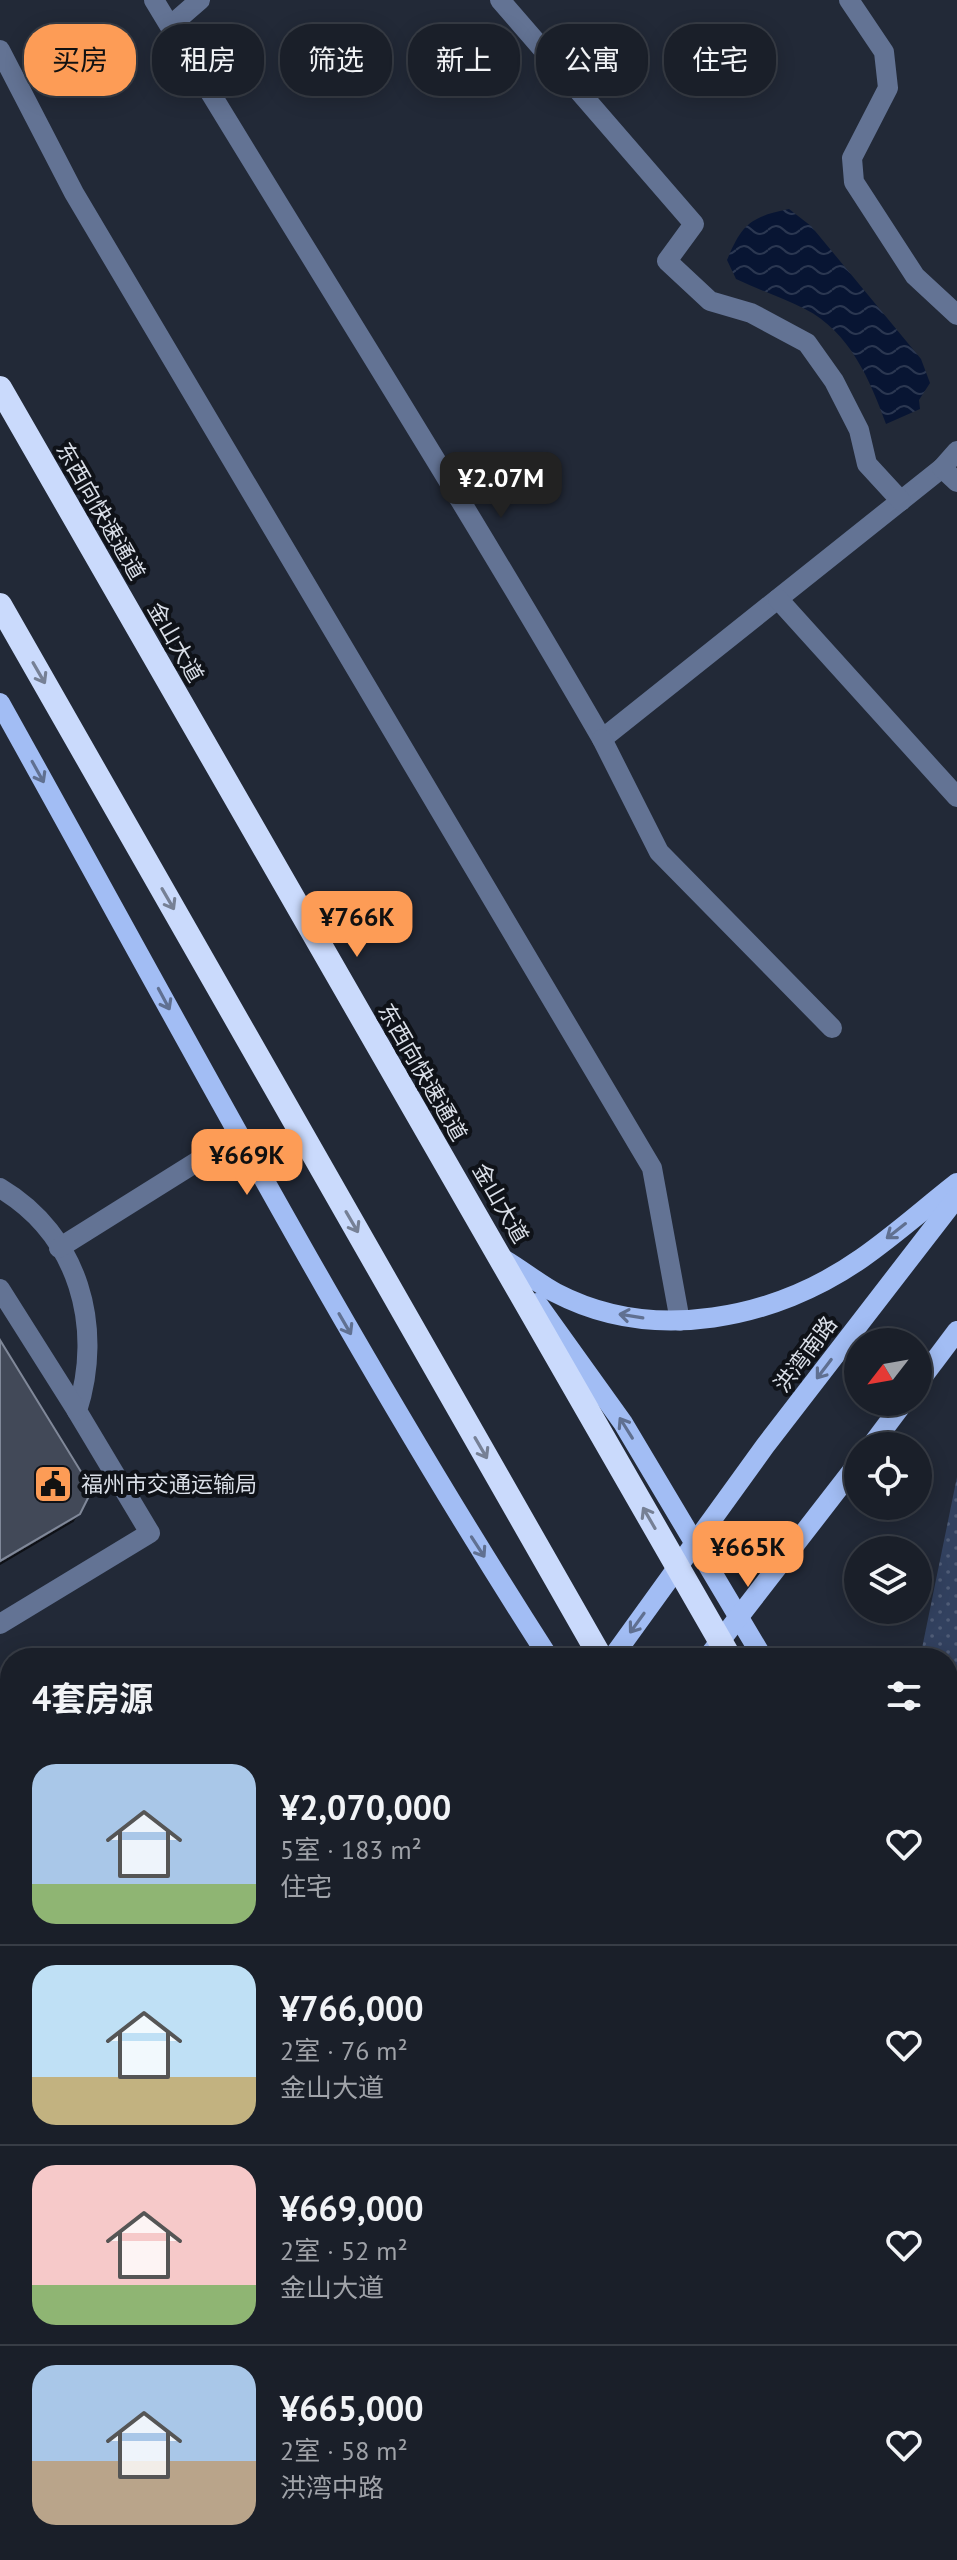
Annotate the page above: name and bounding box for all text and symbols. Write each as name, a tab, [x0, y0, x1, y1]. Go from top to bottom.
chip: 买房	[24, 24, 136, 96]
chip: 租房	[152, 24, 264, 96]
chip: 筛选	[280, 24, 392, 96]
chip: 新上	[408, 24, 520, 96]
chip: 公寓	[536, 24, 648, 96]
chip: 住宅	[664, 24, 776, 96]
street label: 东西向快速通道	[50, 437, 152, 585]
pin: ¥2.07M	[436, 452, 566, 520]
text: ¥2.07M	[458, 461, 544, 494]
street label: 金山大道	[142, 597, 210, 687]
one-way arrow	[31, 661, 47, 684]
one-way arrow	[31, 759, 46, 783]
one-way arrow	[160, 887, 176, 910]
pin: ¥766K	[301, 891, 413, 959]
text: ¥766K	[319, 900, 395, 933]
one-way arrow	[156, 987, 172, 1011]
street label: 东西向快速通道	[372, 998, 474, 1146]
pin: ¥669K	[191, 1129, 303, 1197]
text: ¥669K	[209, 1138, 285, 1171]
street label: 金山大道	[467, 1158, 535, 1248]
one-way arrow	[344, 1210, 360, 1233]
one-way arrow	[886, 1222, 907, 1240]
one-way arrow	[619, 1308, 644, 1323]
street label: 洪湾南路	[767, 1310, 843, 1398]
one-way arrow	[337, 1312, 353, 1335]
north arrow	[844, 1328, 932, 1416]
map controls	[844, 1328, 932, 1624]
one-way arrow	[815, 1358, 832, 1380]
one-way arrow	[617, 1418, 634, 1440]
button: locate	[844, 1432, 932, 1520]
one-way arrow	[473, 1436, 489, 1459]
public building icon: 福州市交通运输局	[32, 1463, 74, 1505]
place label: 福州市交通运输局	[81, 1470, 257, 1498]
one-way arrow	[641, 1506, 656, 1530]
pin: ¥665K	[692, 1521, 804, 1589]
text: ¥665K	[710, 1530, 786, 1563]
one-way arrow	[469, 1536, 486, 1558]
button: layers	[844, 1536, 932, 1624]
one-way arrow	[629, 1612, 645, 1634]
icon: filters	[882, 1674, 926, 1718]
text: 4套房源	[32, 1676, 153, 1720]
text: ¥2,070,000	[280, 1785, 451, 1829]
icon: home	[96, 1796, 192, 1892]
icon: heart	[882, 1822, 926, 1866]
text: 5室 · 183 m²	[280, 1833, 422, 1866]
text: 住宅	[280, 1870, 332, 1903]
text: ¥766,000	[280, 1986, 424, 2030]
icon: home	[96, 1997, 192, 2093]
icon: heart	[882, 2023, 926, 2067]
text: 2室 · 76 m²	[280, 2034, 408, 2067]
text: 金山大道	[280, 2071, 384, 2104]
text: ¥669,000	[280, 2186, 424, 2230]
icon: home	[96, 2197, 192, 2293]
icon: heart	[882, 2223, 926, 2267]
text: 2室 · 52 m²	[280, 2234, 408, 2267]
text: 金山大道	[280, 2271, 384, 2304]
text: ¥665,000	[280, 2386, 424, 2430]
icon: home	[96, 2397, 192, 2493]
icon: heart	[882, 2423, 926, 2467]
text: 2室 · 58 m²	[280, 2434, 408, 2467]
text: 洪湾中路	[280, 2471, 384, 2504]

